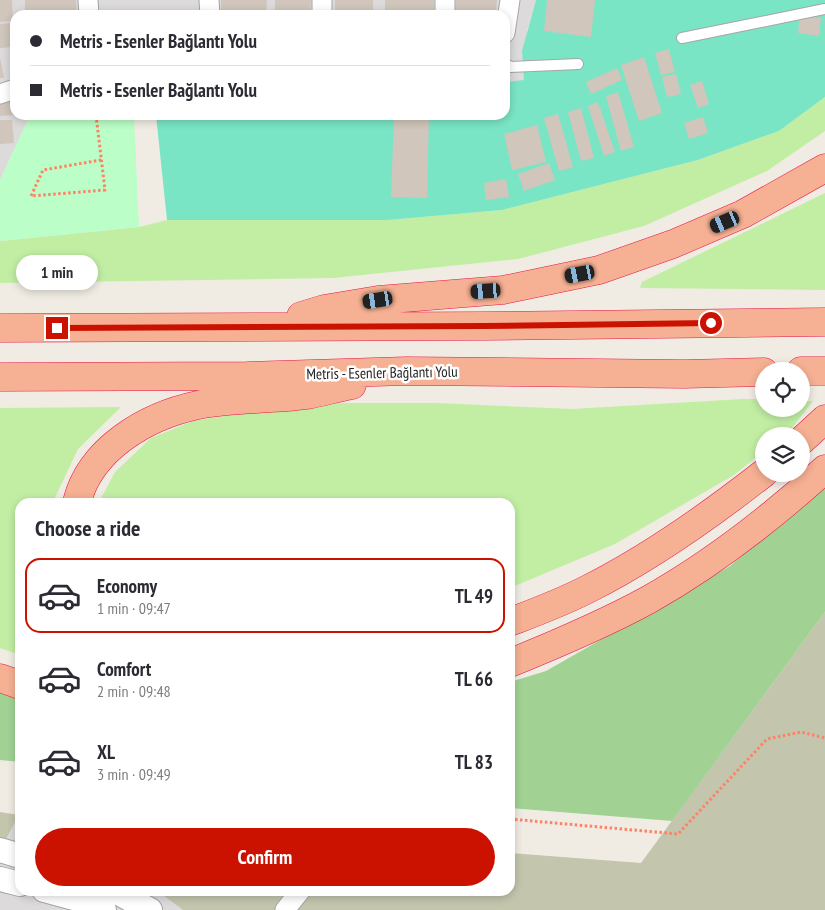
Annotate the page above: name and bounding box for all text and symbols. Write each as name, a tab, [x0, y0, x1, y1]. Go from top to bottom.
text: Metris - Esenler Bağlantı Yolu	[60, 29, 257, 53]
text: Metris - Esenler Bağlantı Yolu	[60, 78, 257, 102]
car	[708, 209, 741, 235]
callout: 1 min	[16, 255, 98, 290]
text: 1 min	[41, 262, 73, 282]
car	[563, 264, 596, 284]
car	[470, 282, 501, 300]
car	[362, 290, 393, 310]
route start	[700, 312, 722, 334]
route end	[46, 317, 68, 339]
street label: Metris - Esenler Bağlantı Yolu	[306, 362, 458, 383]
map controls	[755, 362, 810, 482]
button: locate	[755, 362, 810, 417]
button: layers	[755, 427, 810, 482]
text: Choose a ride	[35, 514, 140, 542]
icon: car	[37, 573, 82, 618]
text: Economy	[97, 574, 157, 598]
text: TL 49	[455, 584, 493, 608]
text: 1 min · 09:47	[97, 598, 171, 618]
icon: car	[37, 656, 82, 701]
text: Comfort	[97, 657, 151, 681]
text: TL 66	[455, 667, 493, 691]
text: 2 min · 09:48	[97, 681, 171, 701]
icon: car	[37, 739, 82, 784]
text: XL	[97, 740, 115, 764]
text: TL 83	[455, 750, 493, 774]
text: 3 min · 09:49	[97, 764, 171, 784]
button: Confirm	[35, 828, 495, 886]

